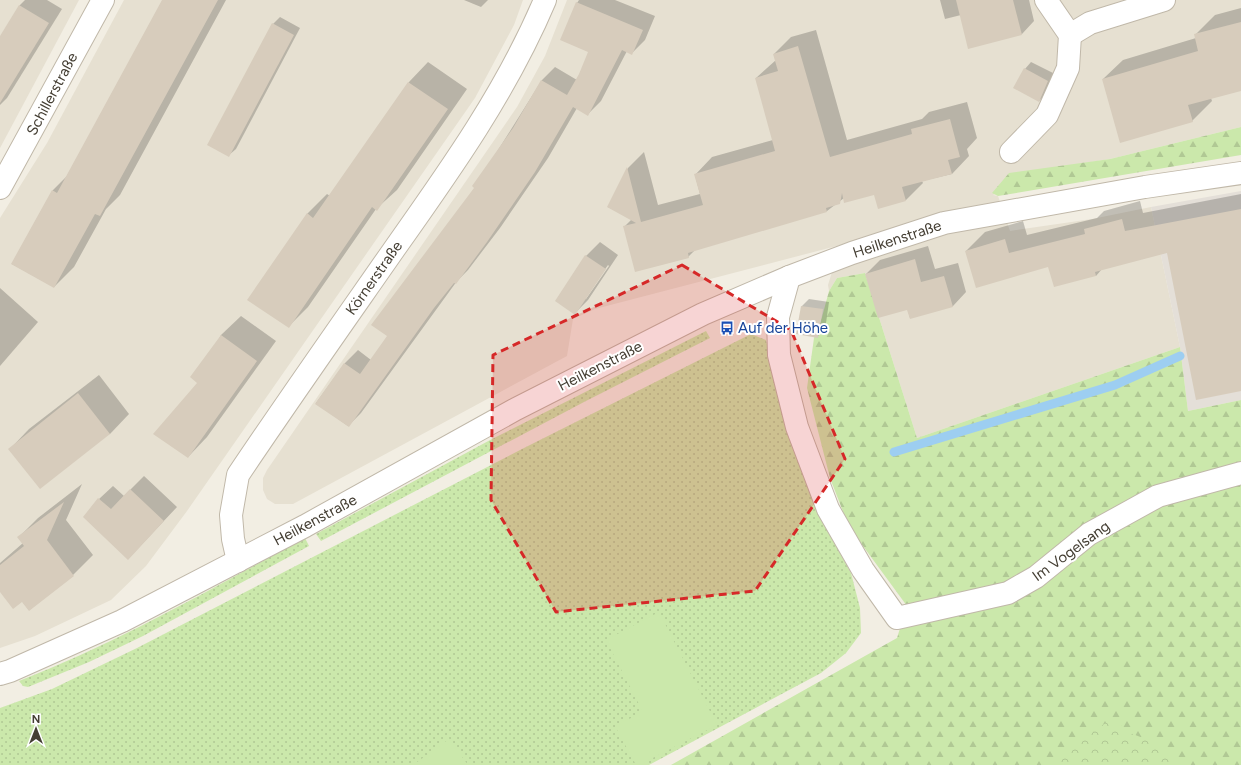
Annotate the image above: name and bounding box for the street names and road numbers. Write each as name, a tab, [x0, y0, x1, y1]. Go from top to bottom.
street label: Schillerstraße	[23, 50, 81, 138]
street label: Heilkenstraße	[850, 216, 944, 262]
street label: Körnerstraße	[342, 237, 406, 319]
street label: Heilkenstraße	[555, 337, 645, 395]
street label: Heilkenstraße	[270, 490, 360, 550]
street label: Im Vogelsang	[1029, 517, 1113, 585]

